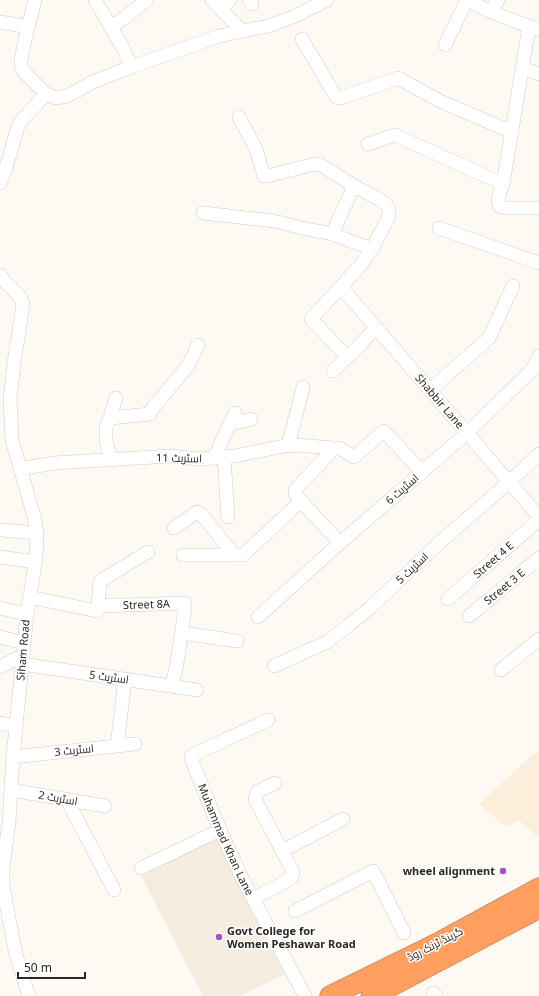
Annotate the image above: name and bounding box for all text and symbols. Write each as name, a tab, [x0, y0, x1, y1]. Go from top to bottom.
street label: Shabbir Lane	[412, 370, 468, 432]
street label: اسٹریٹ 11	[156, 450, 202, 465]
street label: اسٹریٹ 6	[382, 470, 422, 507]
street label: Street 4 E	[470, 538, 516, 581]
street label: اسٹریٹ 5	[392, 549, 431, 587]
street label: Street 3 E	[480, 565, 528, 608]
street label: Street 8A	[123, 595, 171, 612]
street label: Siham Road	[12, 619, 33, 681]
street label: اسٹریٹ 5	[88, 666, 130, 687]
street label: اسٹریٹ 3	[53, 740, 94, 759]
street label: Muhammad Khan Lane	[195, 781, 258, 898]
street label: اسٹریٹ 2	[37, 787, 79, 808]
place label: wheel alignment	[403, 863, 495, 878]
marker: wheel alignment	[498, 866, 508, 876]
place label: Govt College for Women Peshawar Road	[227, 923, 356, 951]
street label: گرینڈ ٹرنک روڈ	[404, 923, 465, 964]
marker: Govt College for Women Peshawar Road	[214, 932, 224, 942]
scale bar	[18, 954, 85, 980]
text: 50 m	[24, 959, 52, 976]

